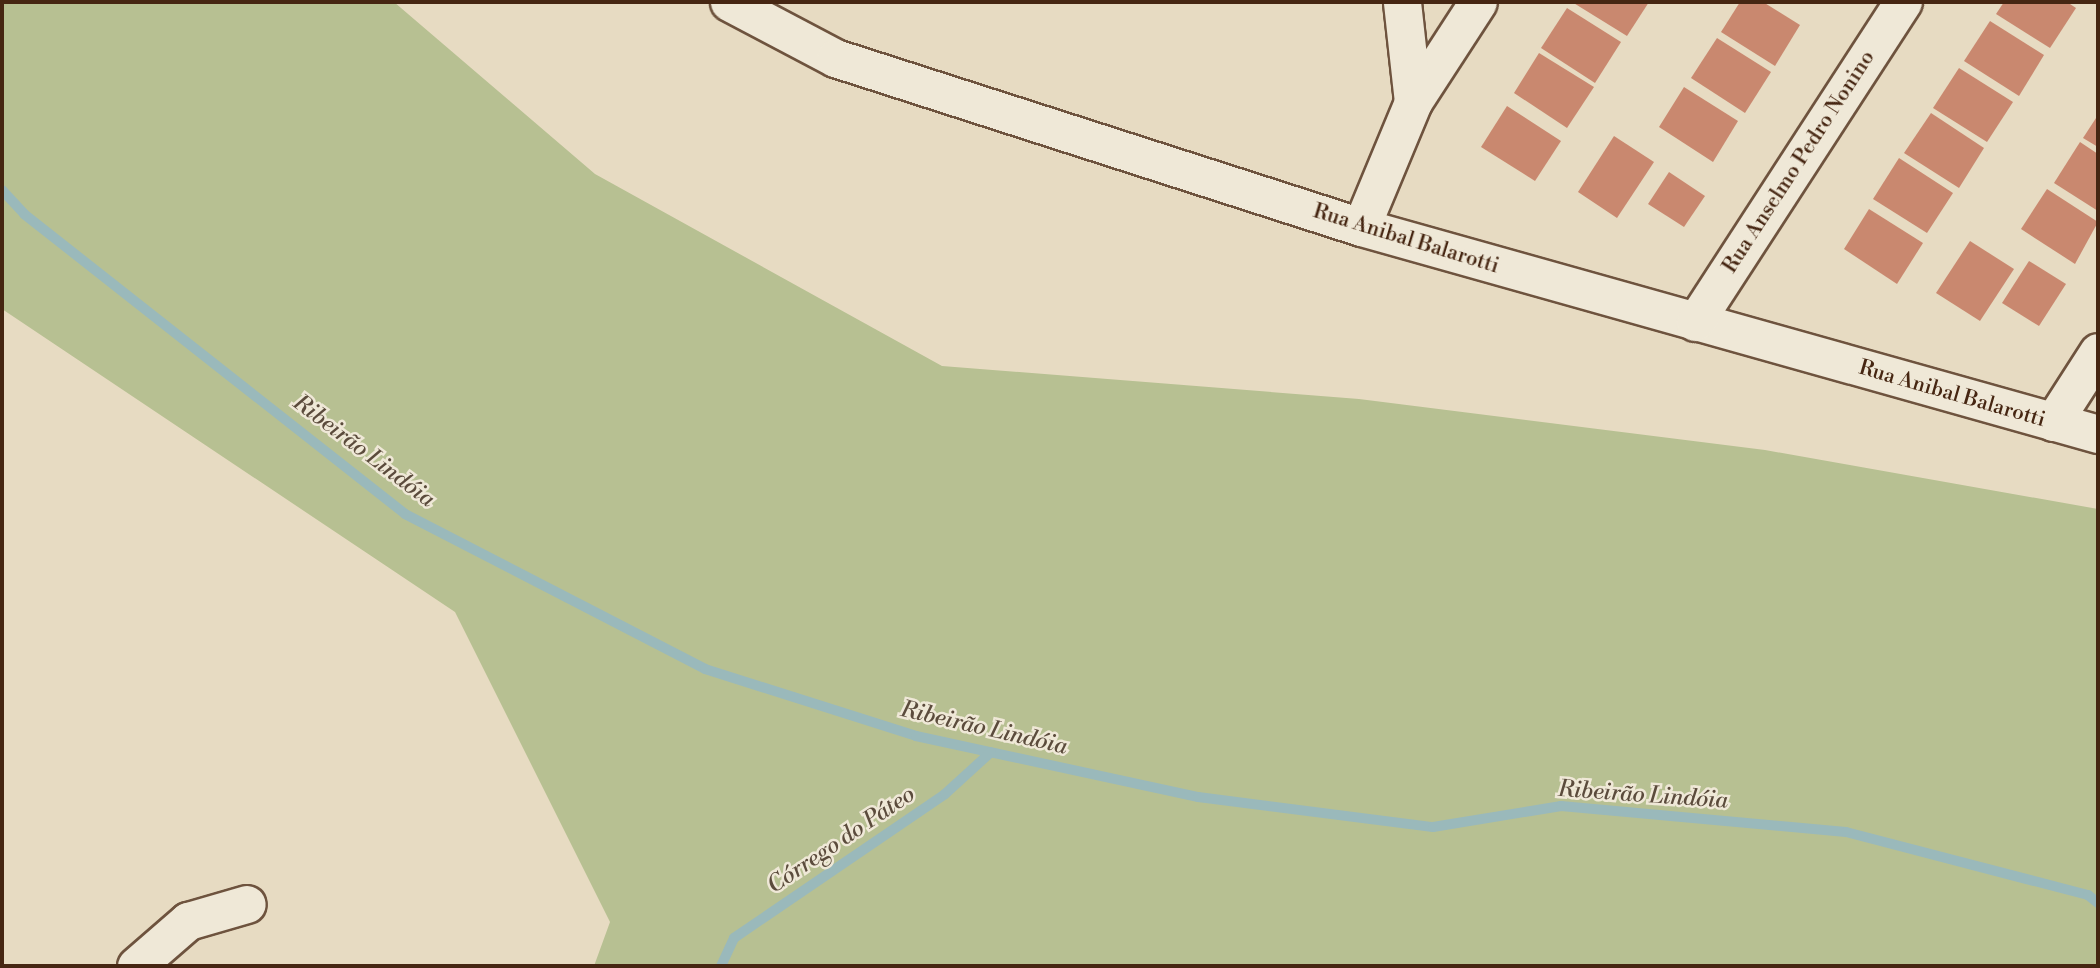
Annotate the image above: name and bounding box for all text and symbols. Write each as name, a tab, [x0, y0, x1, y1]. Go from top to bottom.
street label: Rua Anselmo Pedro Nonino	[1718, 46, 1880, 278]
street label: Rua Anibal Balarotti	[1310, 199, 1502, 279]
street label: Rua Anibal Balarotti	[1856, 355, 2048, 433]
water label: Ribeirão Lindóia	[288, 389, 440, 513]
water label: Ribeirão Lindóia	[898, 695, 1070, 761]
water label: Ribeirão Lindóia	[1557, 775, 1729, 815]
water label: Córrego do Páteo	[762, 780, 920, 900]

